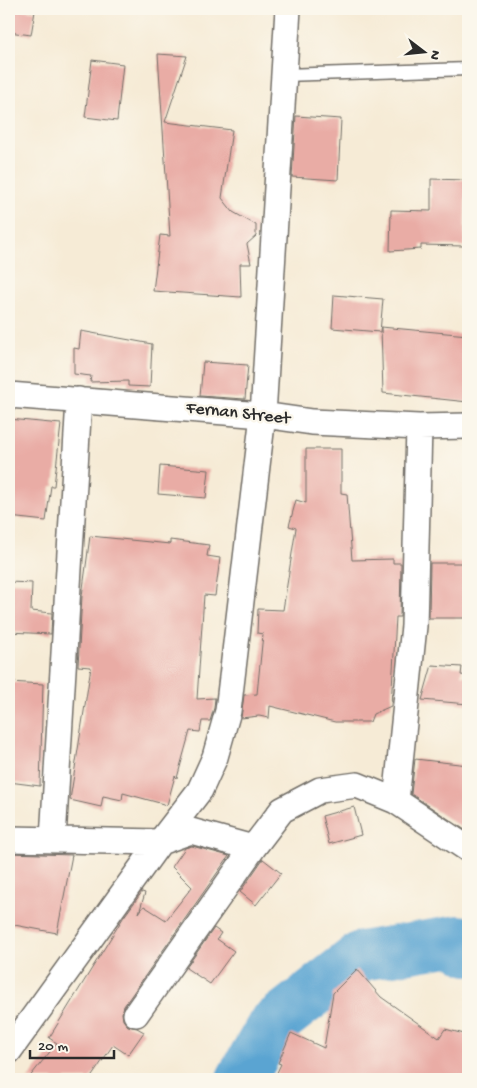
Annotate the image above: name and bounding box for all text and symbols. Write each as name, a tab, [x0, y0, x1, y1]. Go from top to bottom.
north arrow	[400, 28, 450, 78]
text: N	[425, 48, 444, 62]
street label: Fernan Street	[184, 398, 293, 430]
scale bar	[30, 1028, 114, 1060]
text: 20 m	[38, 1038, 68, 1056]

